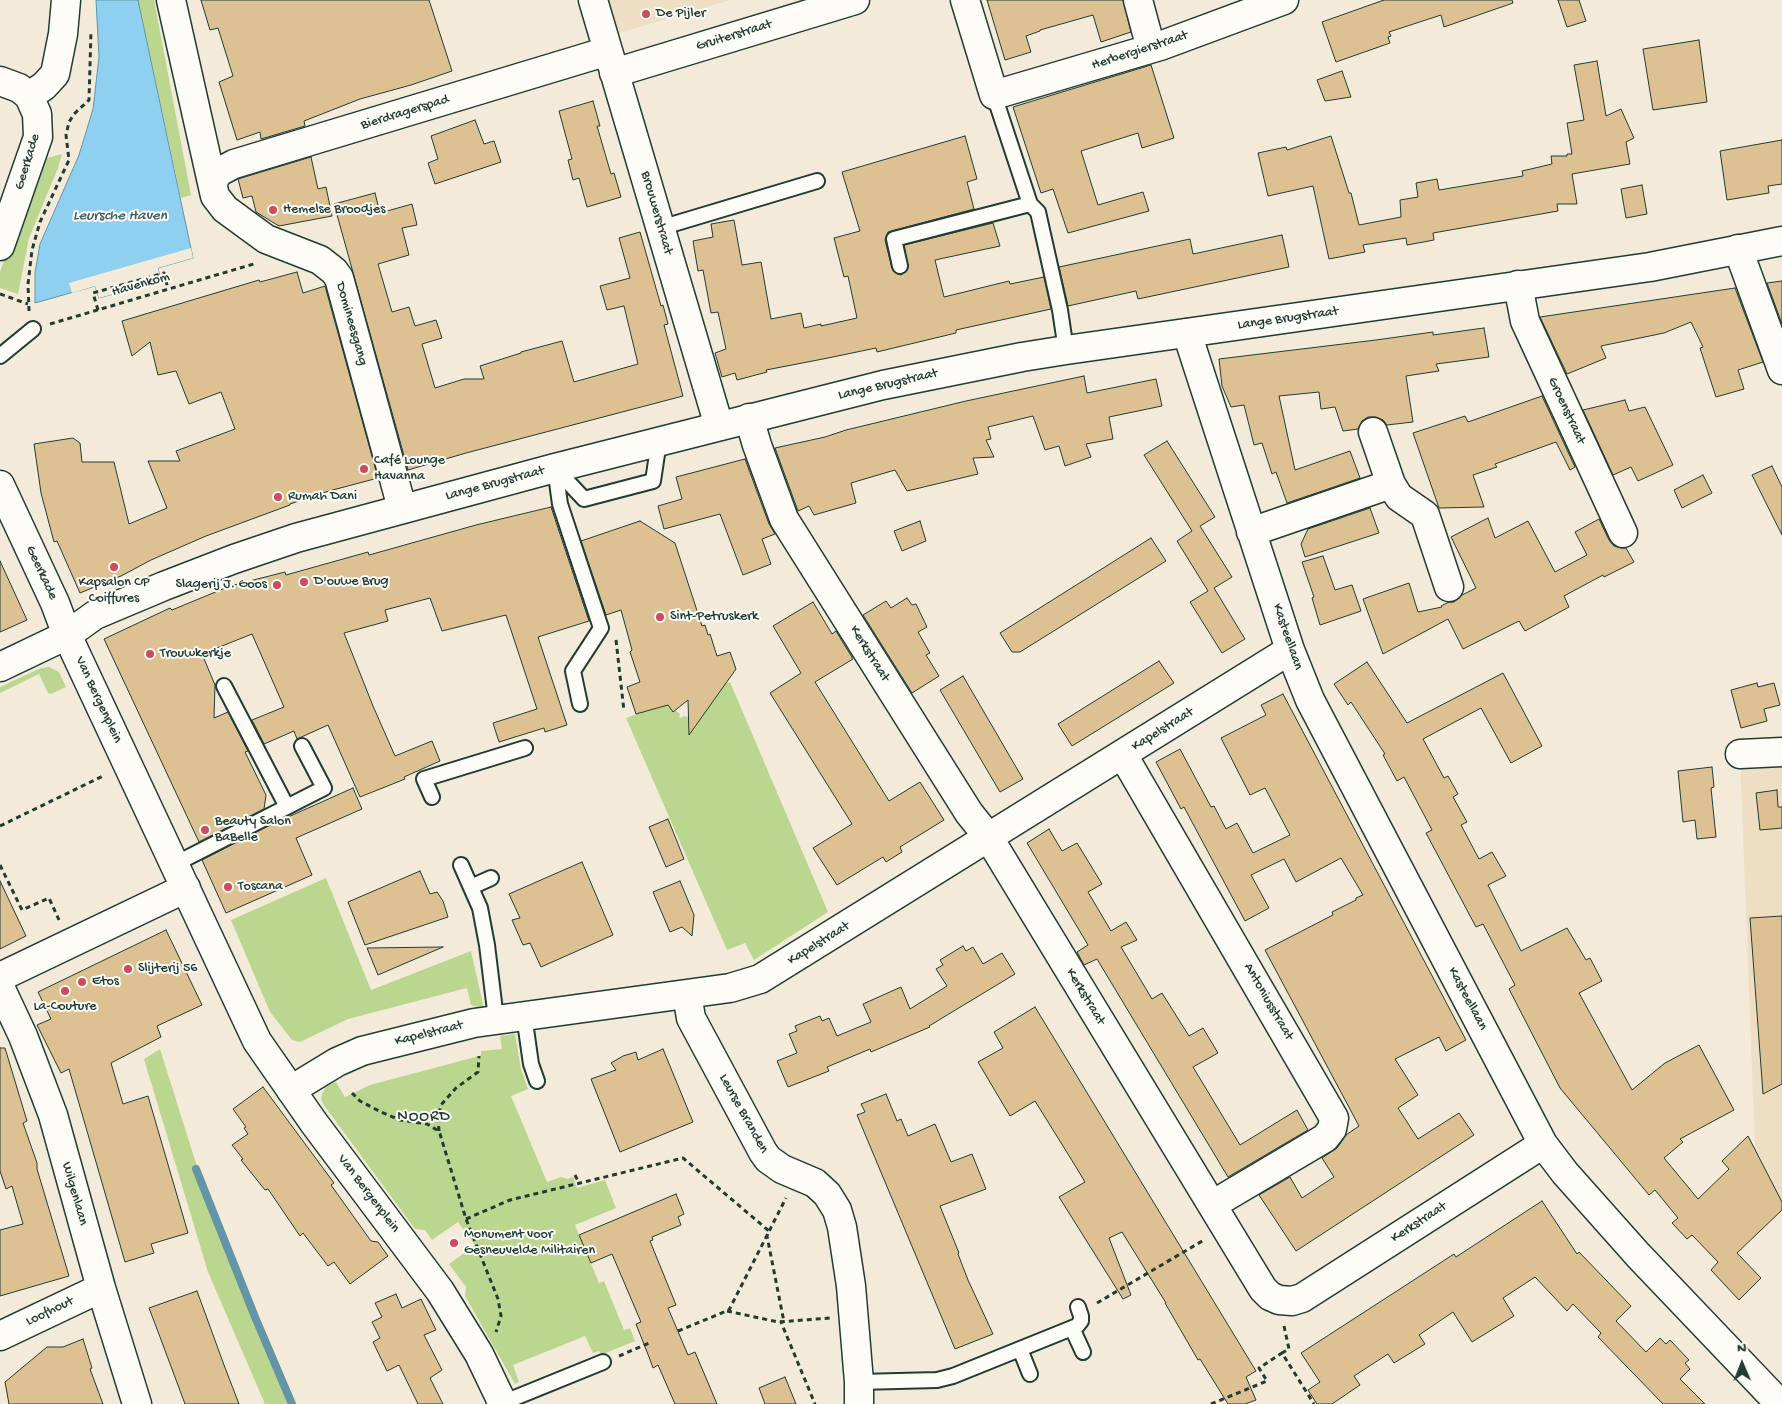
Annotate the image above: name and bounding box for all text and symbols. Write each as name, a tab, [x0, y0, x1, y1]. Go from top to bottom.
place label: De Pijler	[656, 6, 706, 22]
marker: De Pijler	[640, 8, 652, 20]
street label: Gruiterstraat	[694, 17, 774, 55]
street label: Herbergierstraat	[1090, 28, 1190, 74]
street label: Bierdragerspad	[359, 92, 451, 134]
street label: Geerkade	[12, 132, 44, 192]
street label: Brouwerstraat	[636, 169, 676, 257]
place label: Hemelse Broodjes	[283, 202, 385, 218]
marker: Hemelse Broodjes	[267, 204, 279, 216]
water label: Leursche Haven	[73, 208, 167, 226]
street label: Havenkom	[110, 269, 172, 301]
street label: Domineesgang	[331, 280, 371, 368]
street label: Lange Brugstraat	[1236, 304, 1340, 334]
street label: Lange Brugstraat	[837, 365, 939, 405]
street label: Groenstraat	[1543, 375, 1589, 447]
place label: Café Lounge Havanna	[374, 453, 445, 486]
marker: Café Lounge Havanna	[358, 463, 370, 475]
street label: Lange Brugstraat	[444, 463, 546, 505]
place label: Rumah Dani	[288, 489, 357, 505]
marker: Rumah Dani	[272, 491, 284, 503]
street label: Geerkade	[21, 543, 61, 603]
marker: Kapsalon CP Coiffures	[108, 561, 120, 573]
place label: D'ouwe Brug	[314, 574, 389, 590]
place label: Kapsalon CP Coiffures	[79, 575, 149, 608]
marker: D'ouwe Brug	[298, 576, 310, 588]
place label: Slagerij J. Goos	[175, 577, 267, 593]
marker: Slagerij J. Goos	[271, 579, 283, 591]
street label: Kasteellaan	[1268, 602, 1306, 672]
place label: Sint-Petruskerk	[670, 609, 758, 625]
marker: Sint-Petruskerk	[654, 611, 666, 623]
street label: Kerkstraat	[845, 623, 893, 685]
place label: Trouwkerkje	[160, 646, 231, 662]
marker: Trouwkerkje	[144, 648, 156, 660]
street label: Van Bergenplein	[71, 654, 125, 746]
street label: Kapelstraat	[1129, 704, 1197, 756]
place label: Beauty Salon BaBelle	[215, 814, 291, 846]
marker: Beauty Salon BaBelle	[199, 824, 211, 836]
place label: Toscana	[238, 879, 283, 895]
marker: Toscana	[222, 881, 234, 893]
street label: Kapelstraat	[785, 918, 853, 970]
street label: Antoniusstraat	[1239, 960, 1297, 1044]
place label: Slijterij 56	[138, 961, 197, 977]
marker: Slijterij 56	[122, 963, 134, 975]
street label: Kasteellaan	[1443, 965, 1491, 1033]
street label: Kerkstraat	[1062, 966, 1108, 1028]
place label: Etos	[92, 974, 119, 990]
marker: Etos	[76, 976, 88, 988]
marker: La-Couture	[59, 985, 71, 997]
place label: La-Couture	[33, 999, 97, 1015]
street label: Kapelstraat	[393, 1017, 465, 1051]
street label: Leurse Branden	[714, 1071, 772, 1157]
district label: NOORD	[397, 1108, 451, 1128]
street label: Van Bergenplein	[333, 1152, 403, 1236]
street label: Wilgenlaan	[57, 1160, 91, 1228]
street label: Kerkstraat	[1388, 1199, 1450, 1247]
place label: Monument voor Gesneuvelde Militairen	[464, 1227, 595, 1260]
marker: Monument voor Gesneuvelde Militairen	[448, 1237, 460, 1249]
street label: Loofhout	[23, 1293, 77, 1331]
north arrow	[1717, 1339, 1767, 1389]
text: N	[1737, 1340, 1746, 1357]

